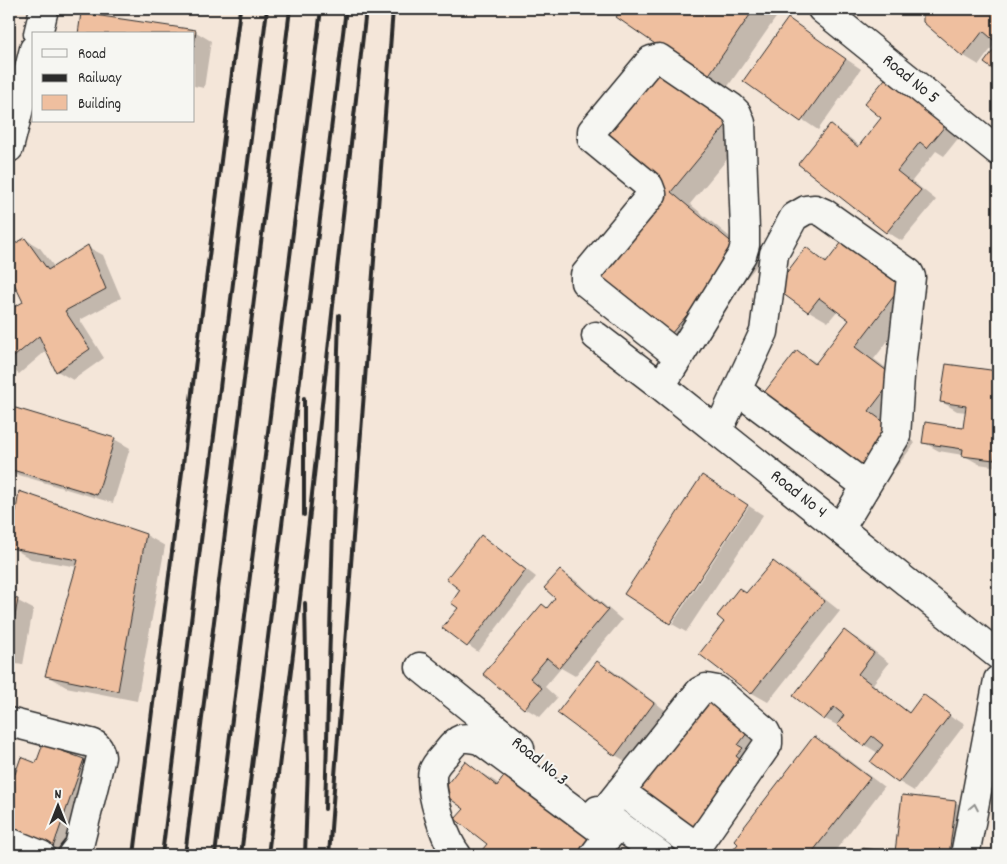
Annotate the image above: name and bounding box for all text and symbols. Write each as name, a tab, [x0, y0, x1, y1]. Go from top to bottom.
legend	[32, 32, 195, 122]
text: Road	[78, 44, 106, 66]
street label: Road No 5	[876, 49, 944, 111]
text: Railway	[78, 68, 122, 90]
text: Building	[78, 94, 121, 116]
street label: Road No 4	[764, 465, 832, 525]
street label: Road No 3	[505, 731, 573, 793]
north arrow	[32, 782, 82, 832]
text: N	[55, 785, 62, 805]
one-way arrow	[968, 803, 978, 812]

